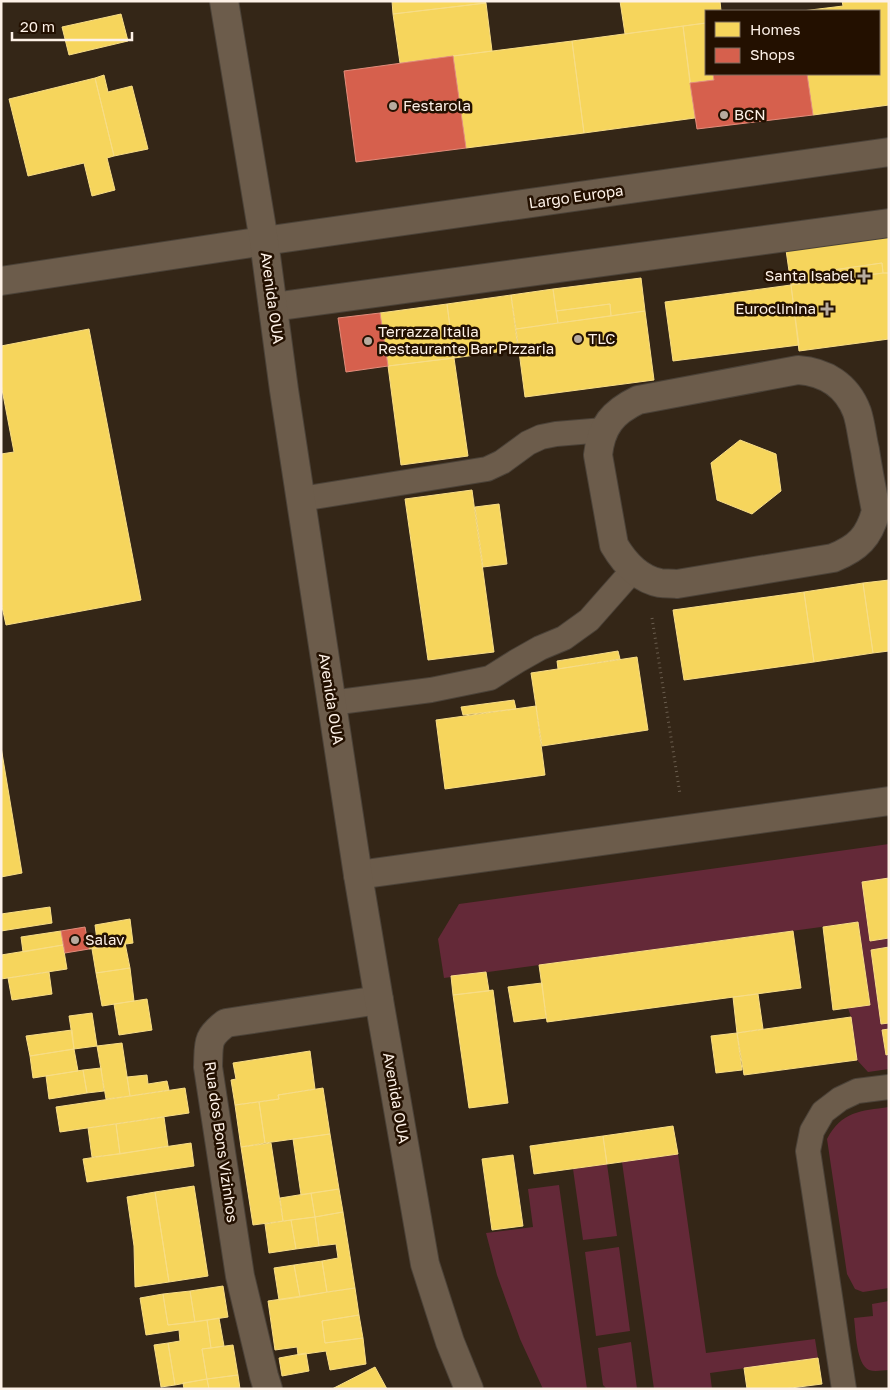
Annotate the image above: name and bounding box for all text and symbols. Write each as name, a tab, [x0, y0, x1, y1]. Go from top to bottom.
scale bar	[12, 10, 132, 42]
legend	[705, 10, 880, 75]
text: 20 m	[20, 17, 55, 35]
text: Homes	[750, 20, 800, 38]
text: Shops	[750, 45, 795, 63]
place label: Festarola	[403, 96, 471, 114]
marker: Festarola	[387, 100, 399, 112]
place label: BCN	[734, 105, 766, 123]
marker: BCN	[718, 109, 730, 121]
street label: Largo Europa	[527, 180, 624, 212]
street label: Avenida OUA	[258, 251, 288, 345]
place label: Santa Isabel	[765, 266, 854, 284]
marker: Santa Isabel	[858, 270, 870, 282]
place label: Euroclinina	[735, 299, 816, 317]
marker: Euroclinina	[820, 302, 834, 316]
place label: Terrazza Italia Restaurante Bar Pizzaria	[378, 322, 554, 357]
place label: TLC	[588, 329, 615, 347]
marker: TLC	[572, 333, 584, 345]
marker: Terrazza Italia Restaurante Bar Pizzaria	[362, 335, 374, 347]
street label: Avenida OUA	[316, 652, 348, 746]
place label: Salav	[85, 930, 125, 948]
marker: Salav	[69, 934, 81, 946]
street label: Avenida OUA	[380, 1051, 414, 1145]
street label: Rua dos Bons Vizinhos	[202, 1060, 242, 1223]

